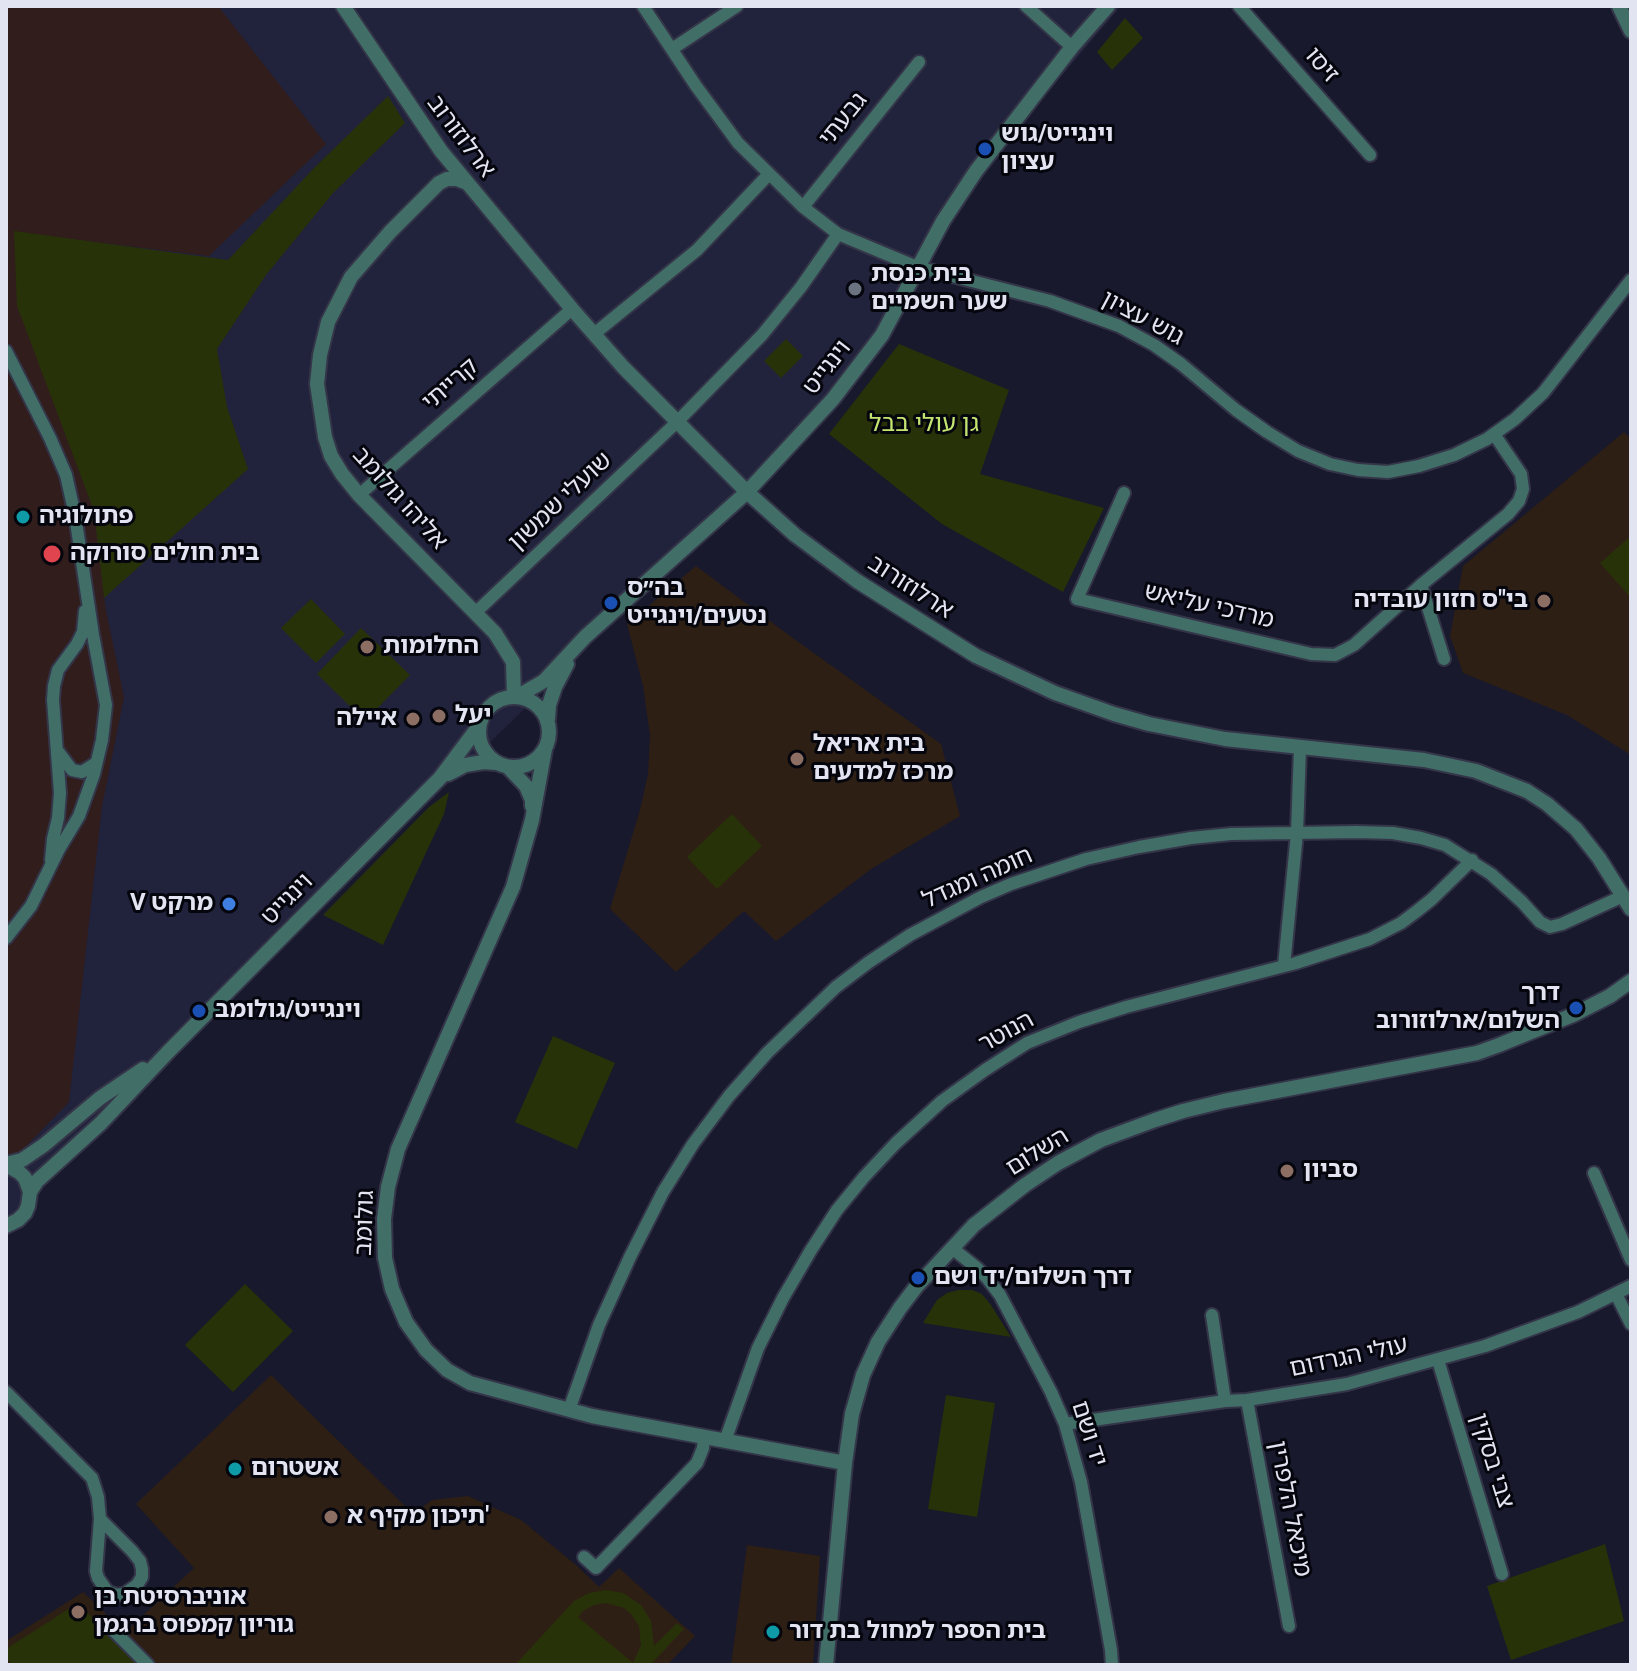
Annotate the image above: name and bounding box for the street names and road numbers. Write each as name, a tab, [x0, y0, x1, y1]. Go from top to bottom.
street label: זיסו	[1298, 42, 1344, 90]
street label: גבעתי	[814, 88, 874, 152]
street label: ארלוזורוב	[420, 90, 500, 184]
street label: גוש עציון	[1096, 285, 1188, 353]
street label: וינגייט	[798, 335, 858, 401]
street label: קרייתי	[417, 353, 485, 417]
street label: אליהו גולומב	[346, 442, 452, 556]
street label: שועלי שמשון	[503, 447, 619, 557]
street label: ארלוזורוב	[862, 550, 958, 626]
street label: מרדכי עליאש	[1141, 578, 1277, 636]
street label: חומה ומגדל	[918, 842, 1038, 916]
street label: וינגייט	[256, 868, 320, 932]
street label: הנוטר	[974, 1006, 1040, 1060]
street label: השלום	[1001, 1123, 1075, 1183]
street label: גולומב	[350, 1190, 382, 1256]
street label: עולי הגרדום	[1287, 1331, 1411, 1385]
street label: יד ושם	[1064, 1398, 1112, 1470]
street label: צבי בסקין	[1463, 1410, 1519, 1512]
street label: מיכאל הלפרין	[1262, 1439, 1316, 1579]

